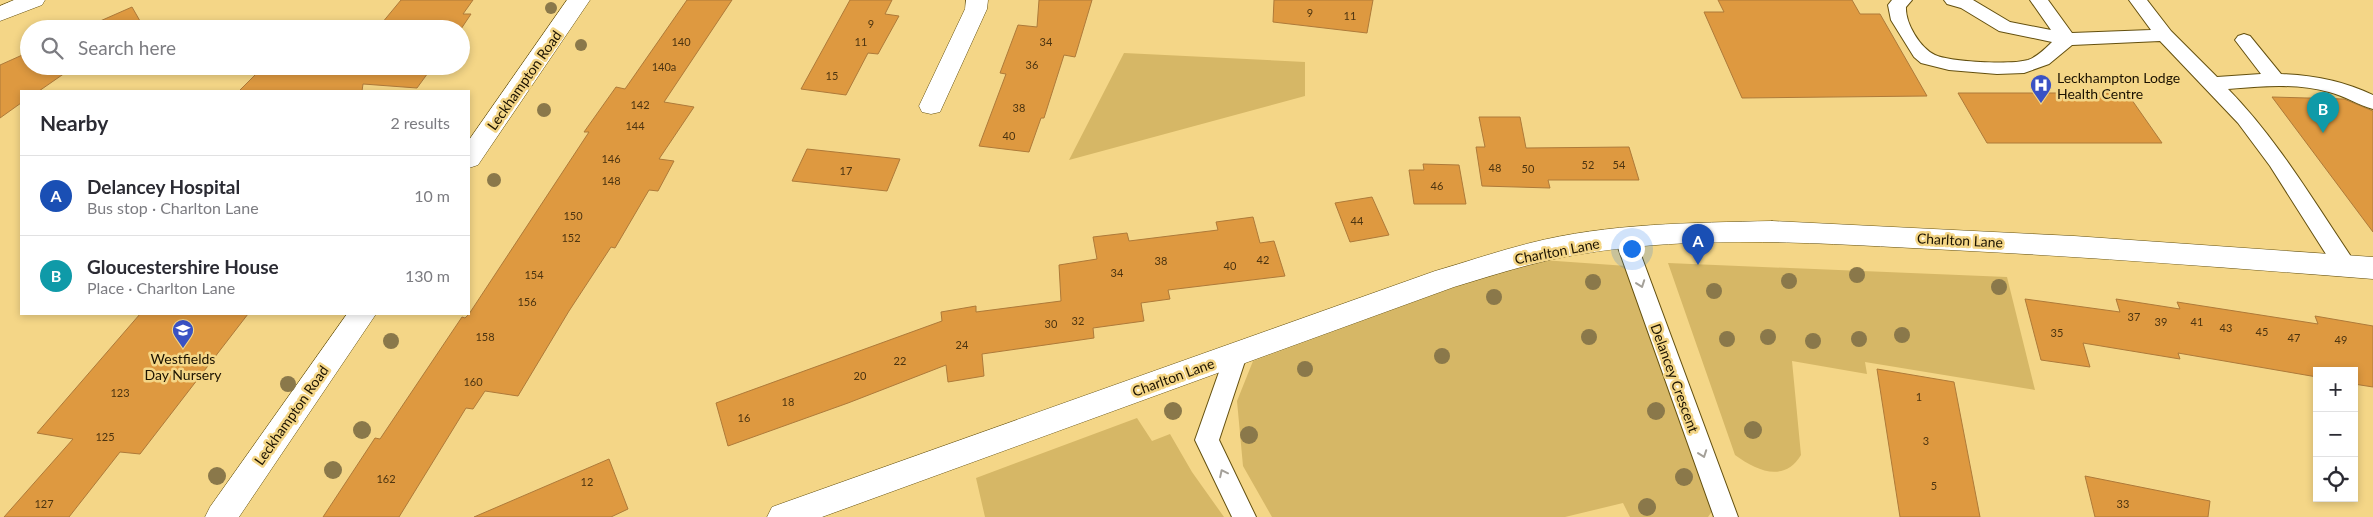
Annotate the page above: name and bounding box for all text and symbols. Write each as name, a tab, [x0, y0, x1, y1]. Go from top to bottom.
house number: 9	[1307, 6, 1313, 19]
house number: 11	[1344, 9, 1356, 22]
house number: 9	[868, 17, 874, 30]
search box	[20, 20, 470, 75]
street label: Leckhampton Road	[483, 27, 565, 133]
icon: search	[38, 34, 66, 62]
house number: 140	[671, 35, 691, 48]
house number: 11	[855, 35, 867, 48]
house number: 34	[1040, 35, 1053, 48]
text: Search here	[78, 36, 176, 59]
house number: 36	[1026, 58, 1038, 71]
house number: 140a	[652, 60, 676, 73]
house number: 15	[826, 69, 838, 82]
place label: Leckhampton Lodge Health Centre	[2057, 69, 2180, 102]
hospital icon: Leckhampton Lodge Health Centre	[2029, 73, 2053, 104]
pin: B	[2307, 92, 2339, 133]
house number: 142	[630, 98, 650, 111]
house number: 38	[1013, 101, 1025, 114]
text: Nearby	[40, 110, 108, 135]
text: 2 results	[390, 113, 450, 132]
house number: 144	[625, 119, 645, 132]
house number: 40	[1003, 129, 1016, 142]
house number: 146	[601, 152, 621, 165]
house number: 52	[1582, 158, 1594, 171]
house number: 54	[1613, 158, 1626, 171]
house number: 48	[1489, 161, 1501, 174]
house number: 50	[1522, 162, 1535, 175]
house number: 17	[840, 164, 852, 177]
house number: 148	[601, 174, 621, 187]
text: Delancey Hospital	[87, 175, 240, 198]
house number: 46	[1431, 179, 1443, 192]
text: A	[50, 186, 62, 205]
text: 10 m	[414, 186, 450, 205]
text: Bus stop · Charlton Lane	[87, 198, 259, 217]
house number: 150	[563, 209, 583, 222]
house number: 44	[1351, 214, 1364, 227]
pin: A	[1682, 224, 1714, 265]
street label: Charlton Lane	[1917, 229, 2003, 251]
house number: 152	[561, 231, 581, 244]
street label: Charlton Lane	[1513, 234, 1601, 268]
your location	[1619, 236, 1645, 262]
house number: 42	[1257, 253, 1269, 266]
house number: 38	[1155, 254, 1167, 267]
text: Gloucestershire House	[87, 255, 279, 278]
house number: 40	[1224, 259, 1237, 272]
text: B	[51, 266, 61, 285]
text: 130 m	[405, 266, 450, 285]
house number: 34	[1111, 266, 1124, 279]
house number: 154	[524, 268, 544, 281]
text: Place · Charlton Lane	[87, 278, 235, 297]
one-way arrow	[1635, 280, 1645, 288]
house number: 156	[517, 295, 537, 308]
house number: 37	[2128, 310, 2140, 323]
house number: 32	[1072, 314, 1084, 327]
house number: 39	[2155, 315, 2167, 328]
house number: 41	[2191, 315, 2203, 328]
house number: 30	[1045, 317, 1058, 330]
school or university icon: Westfields Day Nursery	[171, 318, 195, 349]
street label: Delancey Crescent	[1647, 321, 1703, 435]
house number: 43	[2220, 321, 2232, 334]
house number: 45	[2256, 325, 2268, 338]
house number: 35	[2051, 326, 2063, 339]
house number: 158	[475, 330, 495, 343]
house number: 47	[2288, 331, 2300, 344]
house number: 49	[2335, 333, 2347, 346]
house number: 24	[956, 338, 969, 351]
place label: Westfields Day Nursery	[145, 350, 222, 383]
house number: 22	[894, 354, 906, 367]
street label: Charlton Lane	[1130, 354, 1216, 400]
street label: Leckhampton Road	[250, 362, 332, 468]
map controls	[2313, 367, 2358, 502]
button: +	[2313, 367, 2358, 412]
house number: 20	[854, 369, 867, 382]
house number: 160	[463, 375, 483, 388]
house number: 123	[110, 386, 130, 399]
house number: 1	[1916, 390, 1922, 403]
house number: 18	[782, 395, 794, 408]
house number: 16	[738, 411, 750, 424]
button: −	[2313, 412, 2358, 457]
house number: 125	[95, 430, 115, 443]
house number: 3	[1923, 434, 1929, 447]
one-way arrow	[1697, 449, 1707, 457]
button: locate	[2313, 457, 2358, 502]
one-way arrow	[1219, 469, 1229, 478]
house number: 162	[376, 472, 396, 485]
house number: 12	[581, 475, 593, 488]
house number: 5	[1931, 479, 1937, 492]
house number: 127	[34, 497, 54, 510]
house number: 33	[2117, 497, 2129, 510]

